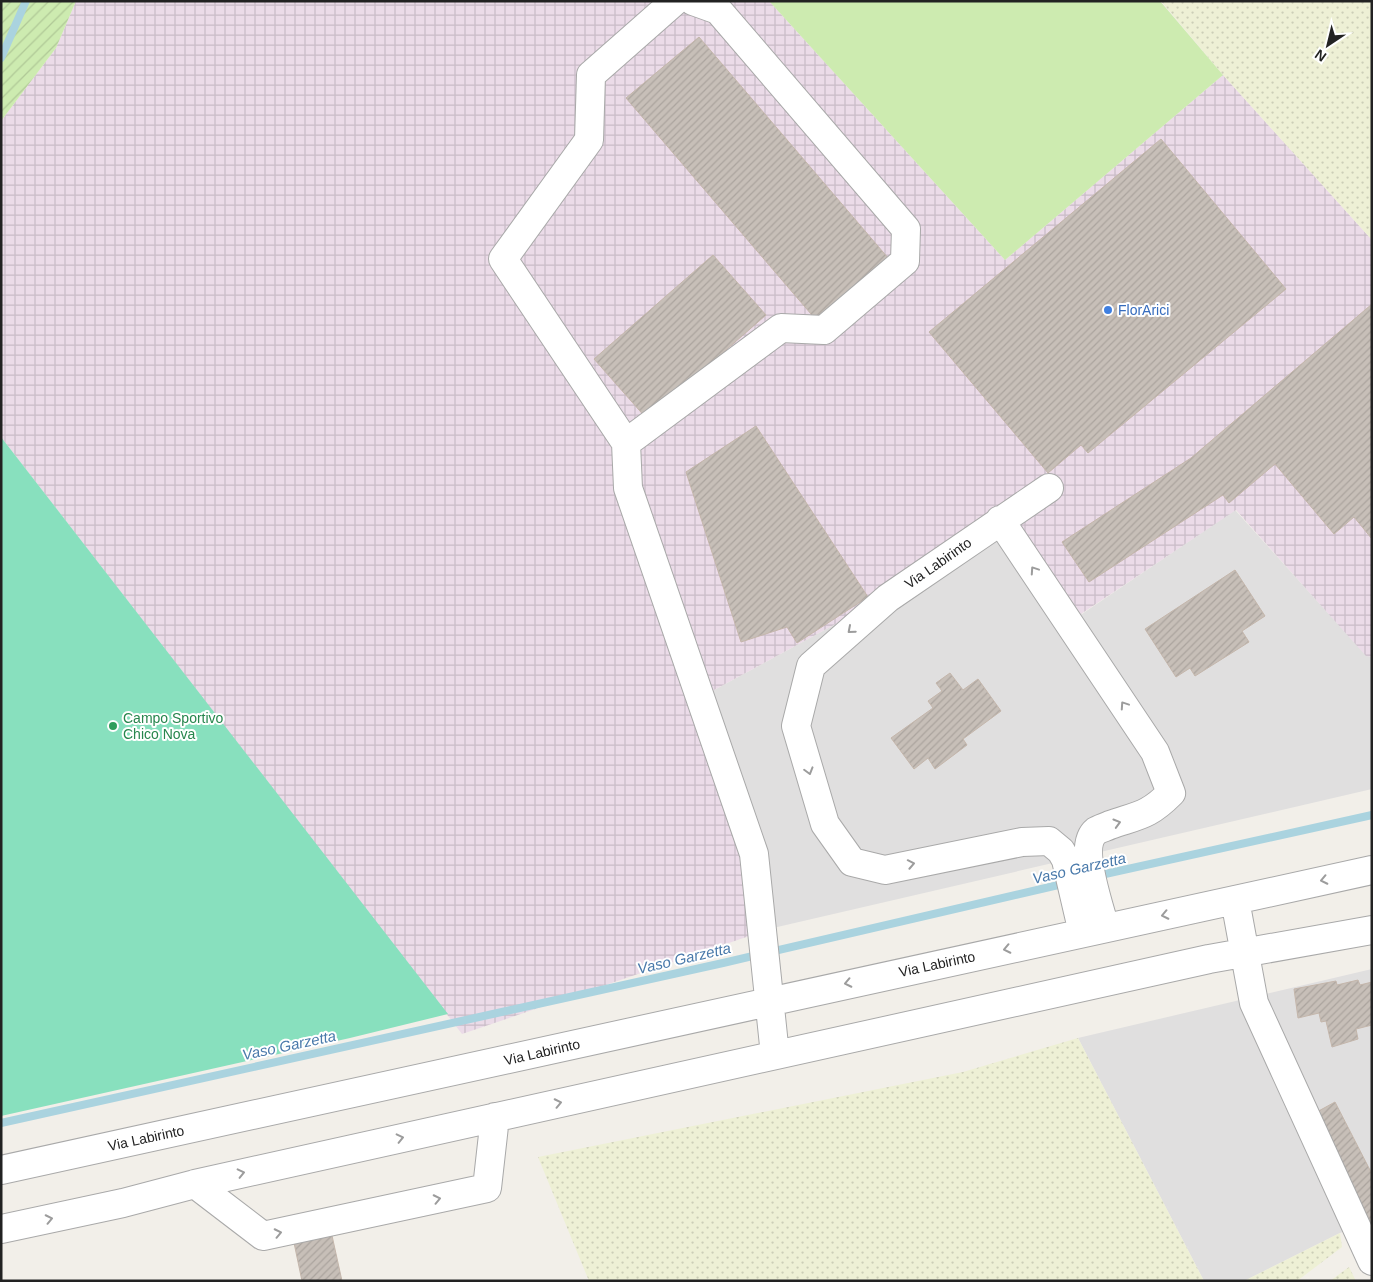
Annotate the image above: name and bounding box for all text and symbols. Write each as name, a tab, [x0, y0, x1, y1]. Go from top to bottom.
north arrow	[1303, 20, 1353, 70]
text: N	[1312, 46, 1329, 65]
place label: FlorArici	[1118, 302, 1169, 318]
marker: FlorArici	[1102, 304, 1114, 316]
street label: Via Labirinto	[902, 534, 975, 592]
one-way arrow	[1030, 567, 1040, 576]
one-way arrow	[848, 625, 857, 633]
one-way arrow	[1121, 702, 1130, 711]
place label: Campo Sportivo Chico Nova	[123, 710, 224, 742]
marker: Campo Sportivo Chico Nova	[107, 720, 119, 732]
one-way arrow	[804, 766, 814, 775]
one-way arrow	[1113, 819, 1121, 829]
water label: Vaso Garzetta	[1031, 849, 1127, 887]
one-way arrow	[907, 860, 915, 870]
one-way arrow	[1320, 874, 1329, 885]
one-way arrow	[1161, 909, 1170, 920]
water label: Vaso Garzetta	[636, 939, 732, 977]
one-way arrow	[1002, 943, 1011, 954]
street label: Via Labirinto	[897, 948, 977, 980]
one-way arrow	[843, 978, 852, 988]
water label: Vaso Garzetta	[241, 1027, 337, 1063]
street label: Via Labirinto	[502, 1035, 582, 1069]
one-way arrow	[554, 1098, 563, 1109]
street label: Via Labirinto	[106, 1122, 186, 1154]
one-way arrow	[395, 1133, 404, 1144]
one-way arrow	[237, 1168, 246, 1179]
one-way arrow	[433, 1194, 442, 1205]
one-way arrow	[44, 1214, 53, 1225]
one-way arrow	[274, 1228, 283, 1239]

